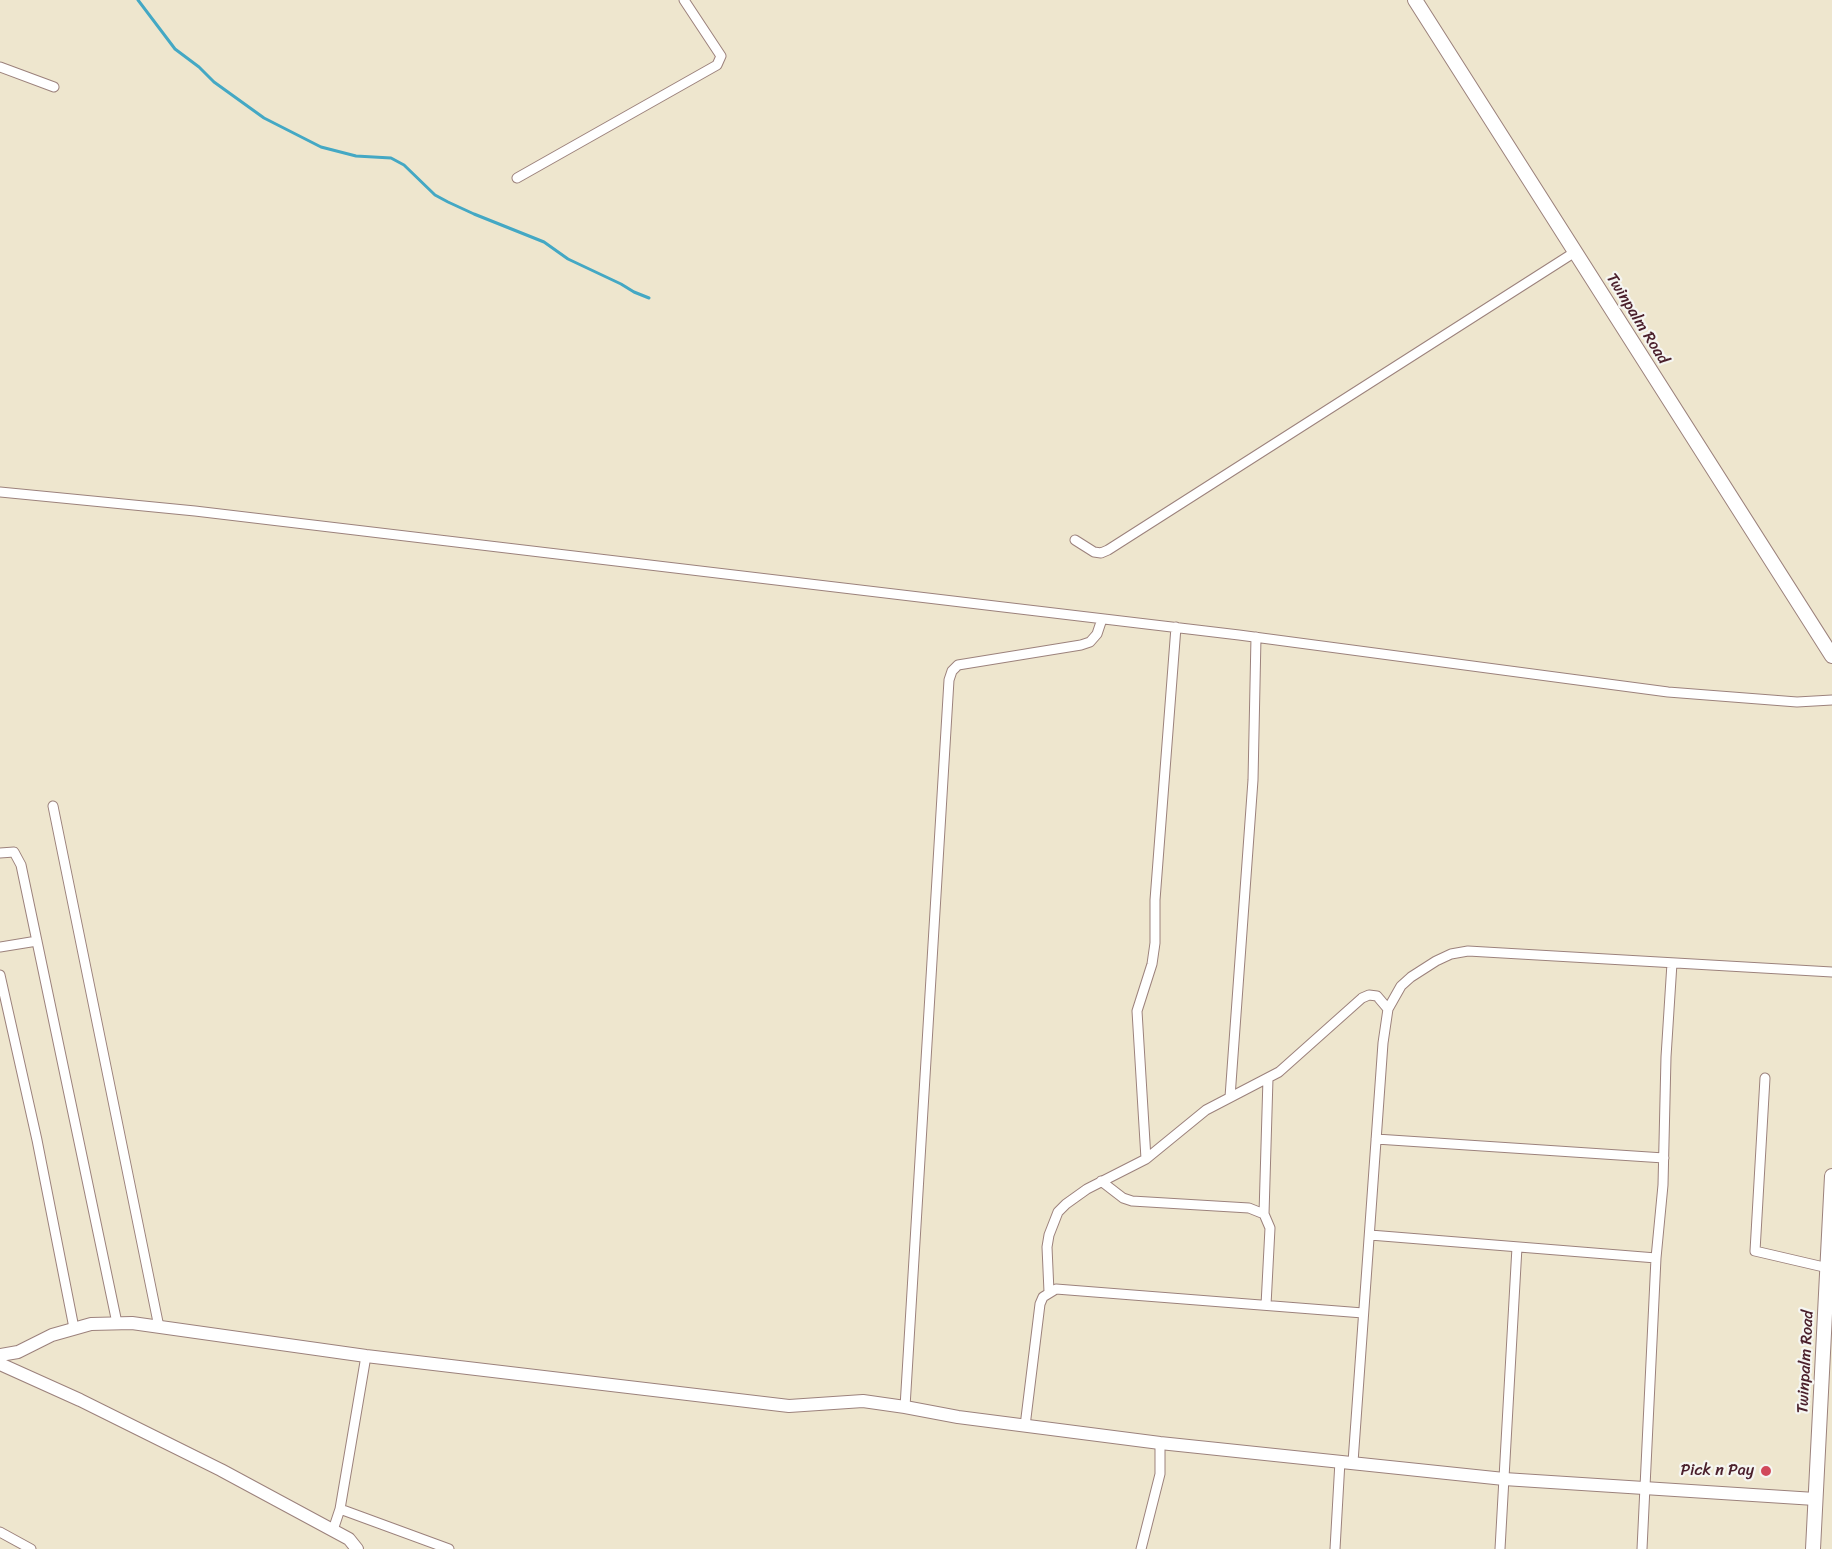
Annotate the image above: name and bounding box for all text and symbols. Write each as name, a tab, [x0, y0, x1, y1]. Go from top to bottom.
street label: Twinpalm Road	[1601, 270, 1673, 368]
street label: Twinpalm Road	[1794, 1310, 1818, 1414]
place label: Pick n Pay	[1680, 1461, 1754, 1481]
marker: Pick n Pay	[1759, 1464, 1773, 1478]

